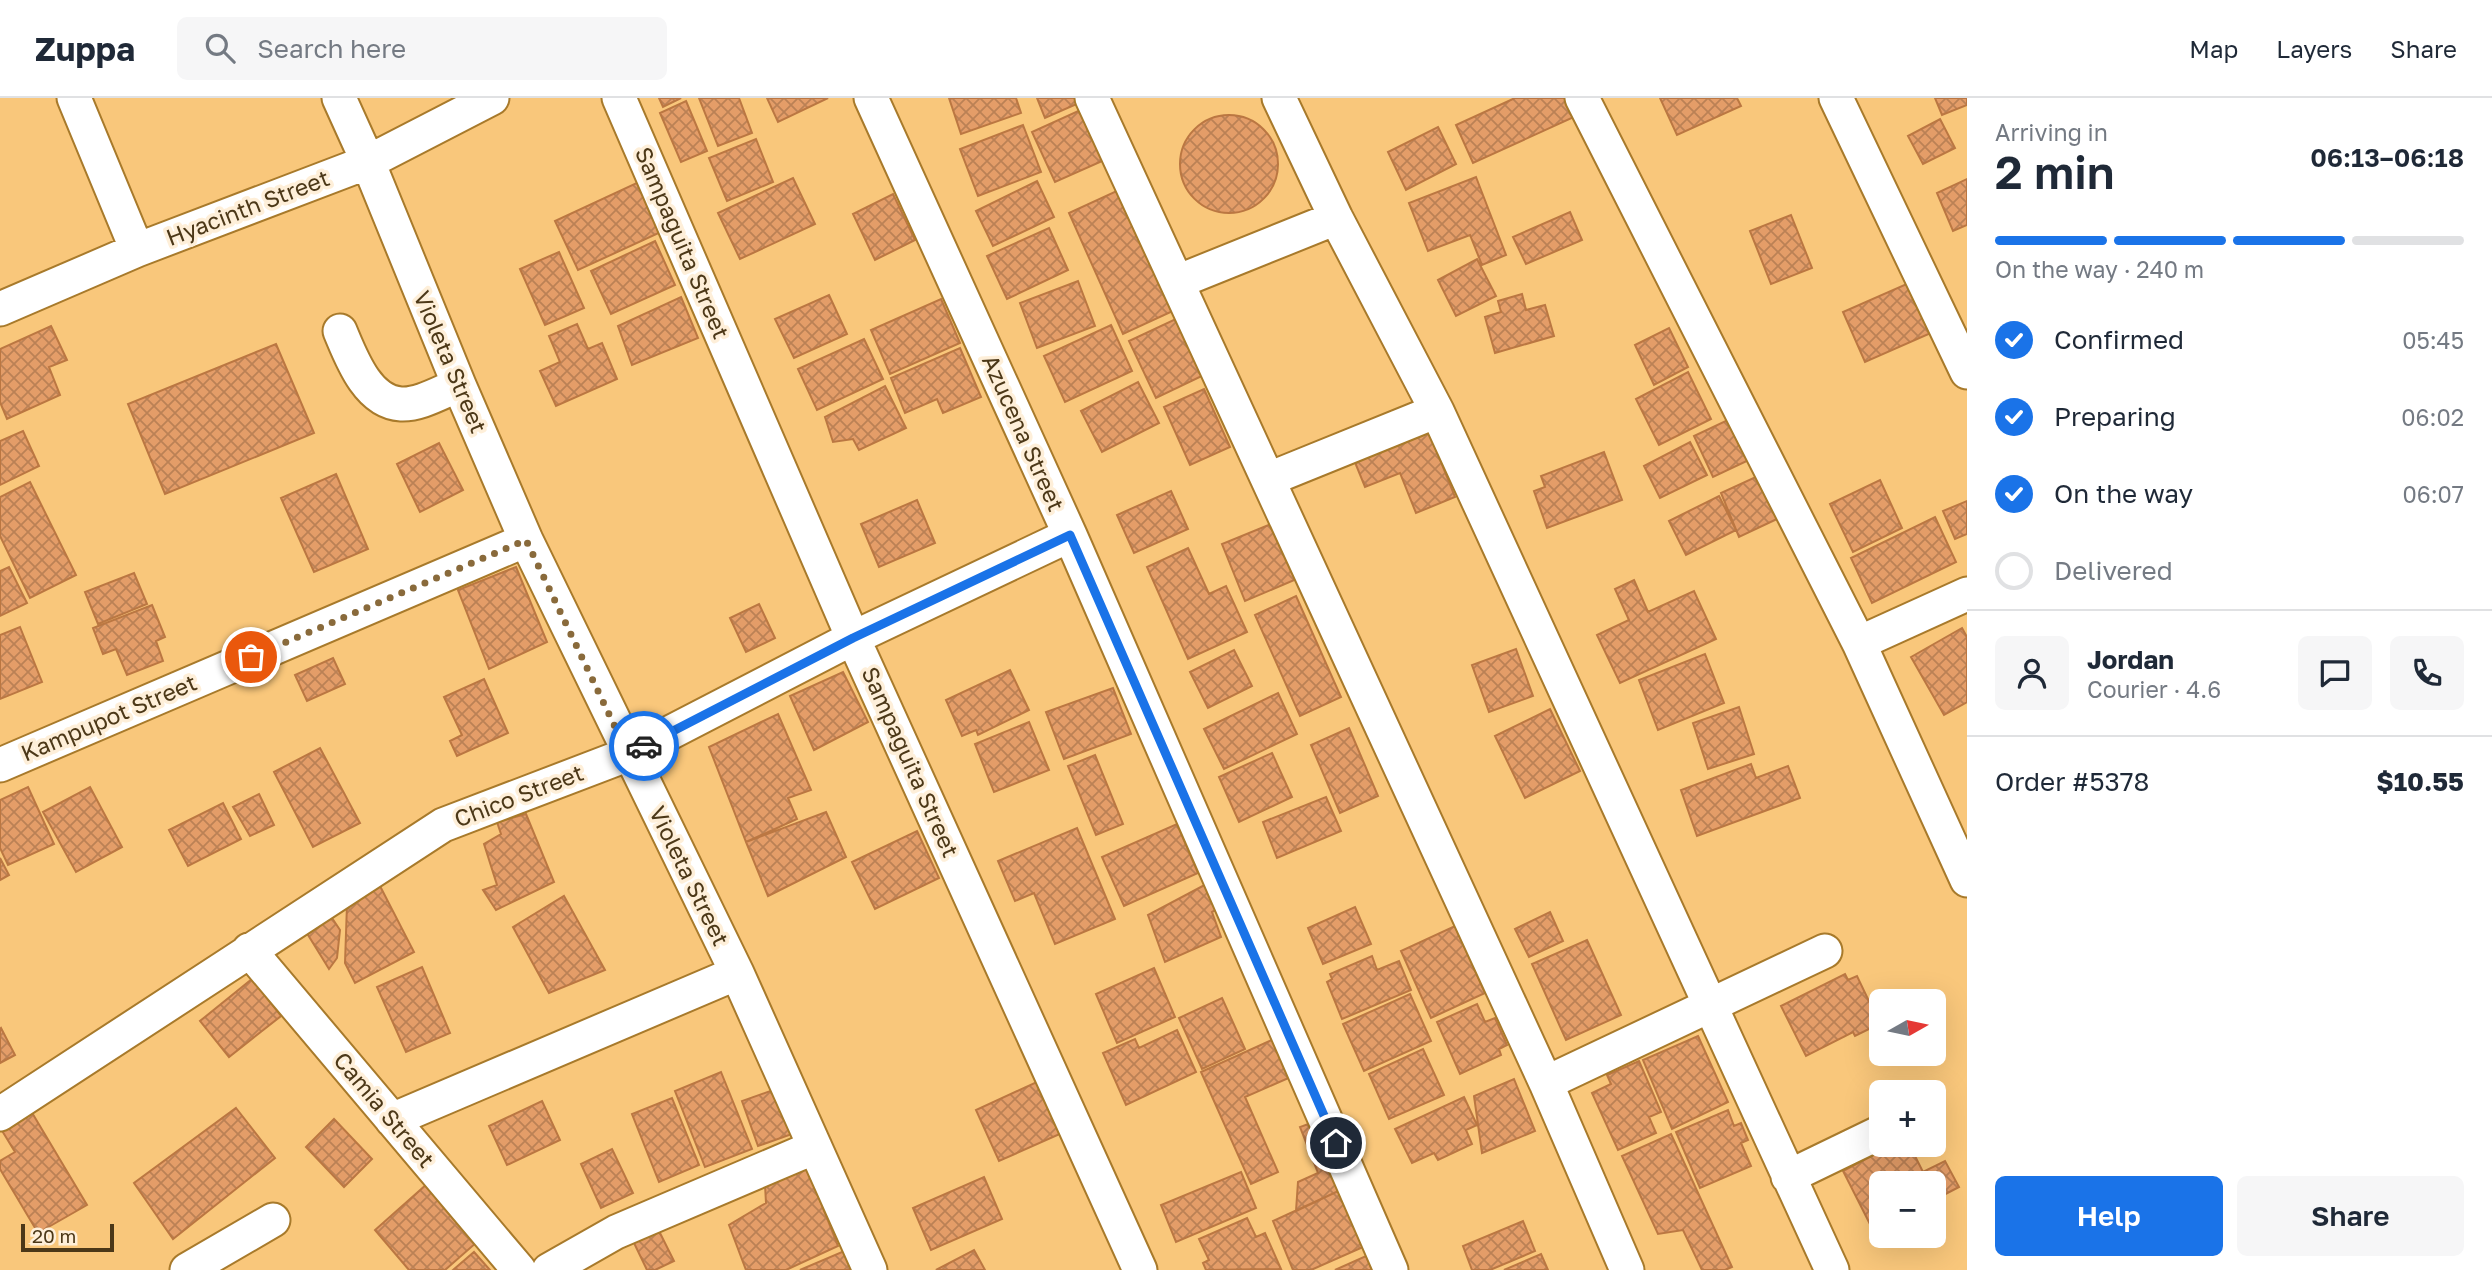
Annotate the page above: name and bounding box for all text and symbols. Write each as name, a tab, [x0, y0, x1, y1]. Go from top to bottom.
search box	[177, 17, 667, 80]
text: Zuppa	[35, 29, 135, 68]
icon: search	[201, 29, 239, 67]
text: Search here	[257, 33, 406, 64]
text: Map	[2189, 34, 2238, 63]
text: Layers	[2276, 34, 2352, 63]
text: Share	[2390, 34, 2457, 63]
text: Arriving in	[1995, 118, 2108, 146]
text: 06:13–06:18	[2310, 142, 2464, 173]
street label: Sampaguita Street	[630, 143, 736, 343]
text: 2 min	[1995, 144, 2115, 199]
street label: Hyacinth Street	[162, 163, 333, 251]
text: On the way · 240 m	[1995, 255, 2204, 283]
street label: Violeta Street	[408, 286, 493, 437]
icon: check	[1995, 321, 2033, 359]
text: Confirmed	[2054, 324, 2184, 355]
text: 05:45	[2402, 326, 2464, 354]
street label: Azucena Street	[977, 350, 1071, 515]
icon: check	[1995, 398, 2033, 436]
text: Preparing	[2054, 401, 2176, 432]
text: 06:02	[2401, 403, 2464, 431]
icon: check	[1995, 475, 2033, 513]
text: On the way	[2054, 478, 2193, 509]
text: 06:07	[2402, 480, 2464, 508]
text: Delivered	[2054, 555, 2173, 586]
pin	[221, 627, 281, 687]
button: person	[1995, 636, 2069, 710]
button: chat	[2298, 636, 2372, 710]
button: phone	[2390, 636, 2464, 710]
icon: bag	[232, 638, 270, 676]
text: Jordan	[2087, 644, 2174, 675]
street label: Sampaguita Street	[856, 662, 965, 861]
street label: Kampupot Street	[17, 667, 201, 767]
text: Courier · 4.6	[2087, 675, 2221, 703]
courier	[609, 711, 679, 781]
icon: car	[625, 727, 663, 765]
street label: Chico Street	[450, 758, 587, 833]
text: Order #5378	[1995, 766, 2149, 797]
text: $10.55	[2376, 766, 2464, 797]
street label: Violeta Street	[644, 801, 736, 950]
north arrow	[1869, 989, 1946, 1066]
map controls	[1869, 989, 1946, 1248]
street label: Camia Street	[328, 1046, 441, 1173]
button: +	[1869, 1080, 1946, 1157]
pin	[1306, 1113, 1366, 1173]
icon: home	[1317, 1124, 1355, 1162]
button: −	[1869, 1171, 1946, 1248]
button: Help	[1995, 1176, 2223, 1256]
button: Share	[2237, 1176, 2464, 1256]
scale bar	[21, 1221, 114, 1253]
text: 20 m	[32, 1224, 76, 1247]

